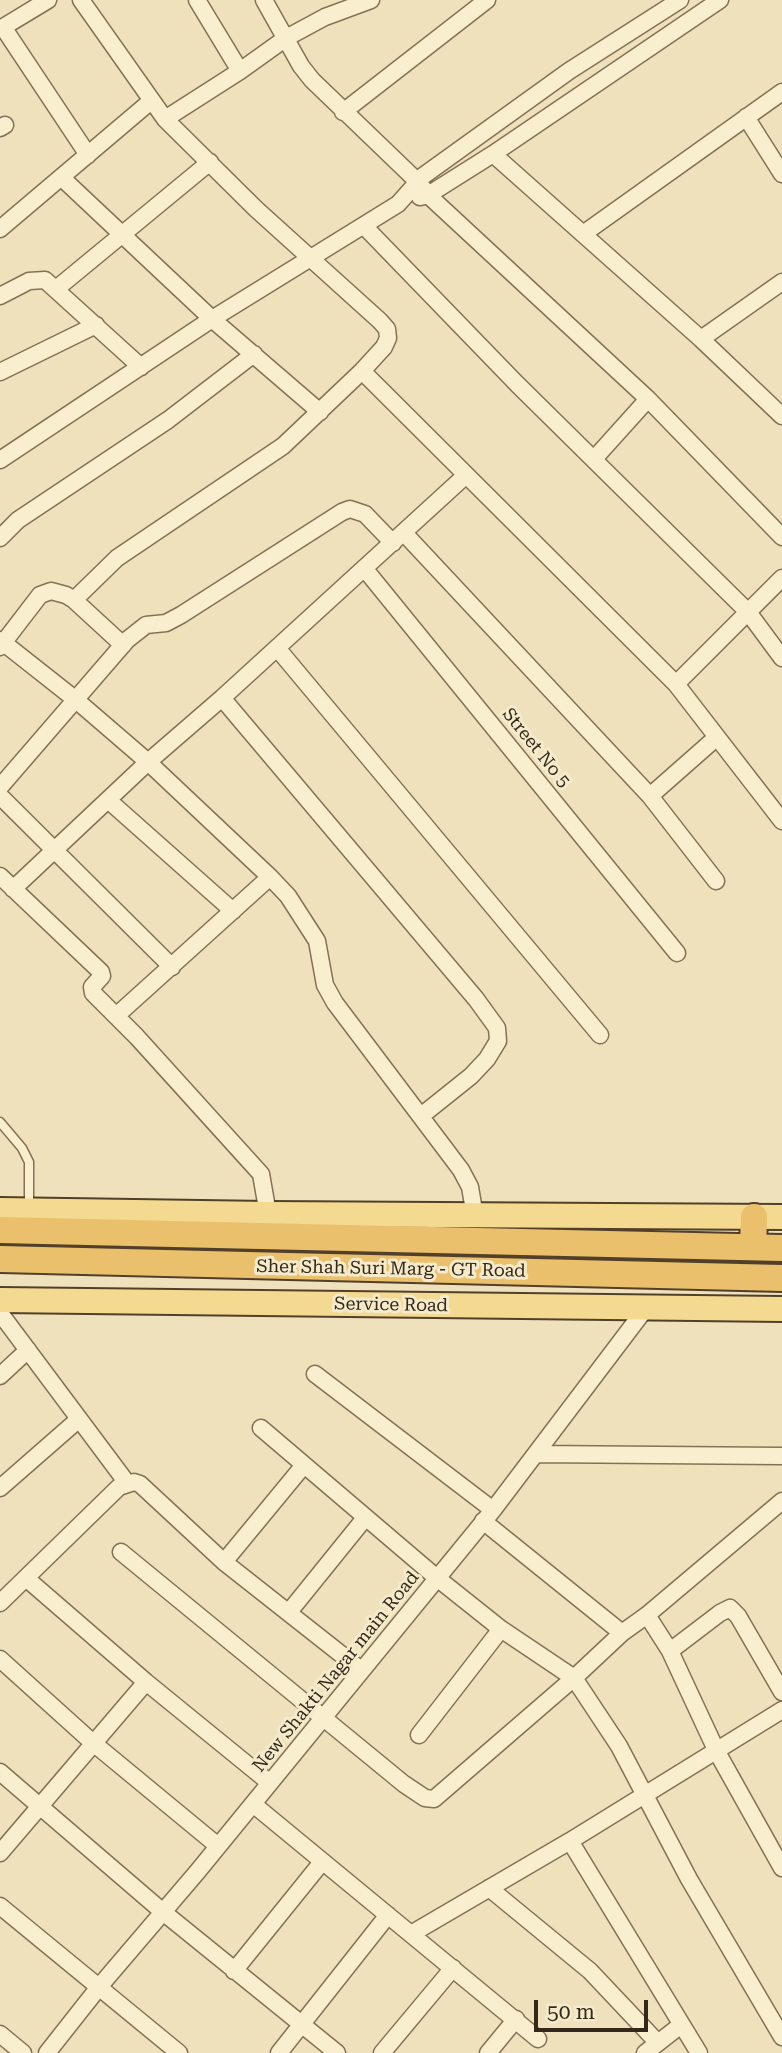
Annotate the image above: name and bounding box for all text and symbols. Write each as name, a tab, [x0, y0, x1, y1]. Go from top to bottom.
street label: Street No 5	[497, 704, 575, 792]
street label: Sher Shah Suri Marg - GT Road	[256, 1256, 526, 1282]
street label: Service Road	[334, 1293, 448, 1317]
street label: New Shakti Nagar main Road	[248, 1567, 424, 1777]
scale bar	[537, 1986, 651, 2030]
text: 50 m	[547, 2000, 595, 2024]

